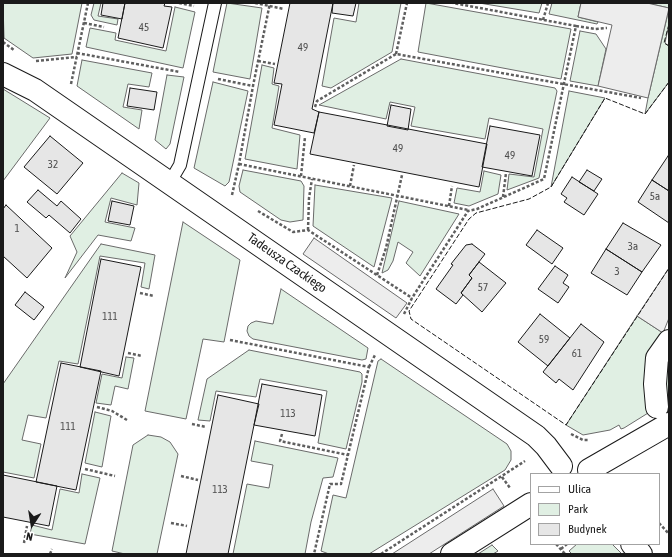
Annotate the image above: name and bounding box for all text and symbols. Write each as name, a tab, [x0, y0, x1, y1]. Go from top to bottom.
house number: 45	[139, 21, 149, 35]
house number: 49	[298, 41, 308, 55]
house number: 49	[393, 142, 403, 156]
house number: 49	[505, 149, 515, 163]
house number: 32	[48, 158, 58, 172]
house number: 5a	[650, 190, 660, 204]
house number: 1	[14, 222, 20, 236]
street label: Tadeusza Czackiego	[244, 230, 330, 296]
house number: 3a	[628, 240, 638, 254]
house number: 3	[614, 265, 620, 279]
house number: 57	[478, 281, 488, 295]
house number: 111	[102, 310, 118, 324]
house number: 59	[539, 333, 549, 347]
house number: 61	[572, 347, 582, 361]
house number: 113	[280, 407, 296, 421]
house number: 111	[60, 420, 76, 434]
legend	[530, 473, 660, 545]
text: Ulica	[568, 482, 591, 496]
house number: 113	[212, 483, 228, 497]
text: Park	[568, 502, 588, 516]
north arrow	[12, 505, 52, 545]
text: Budynek	[568, 522, 607, 536]
text: N	[25, 530, 34, 543]

